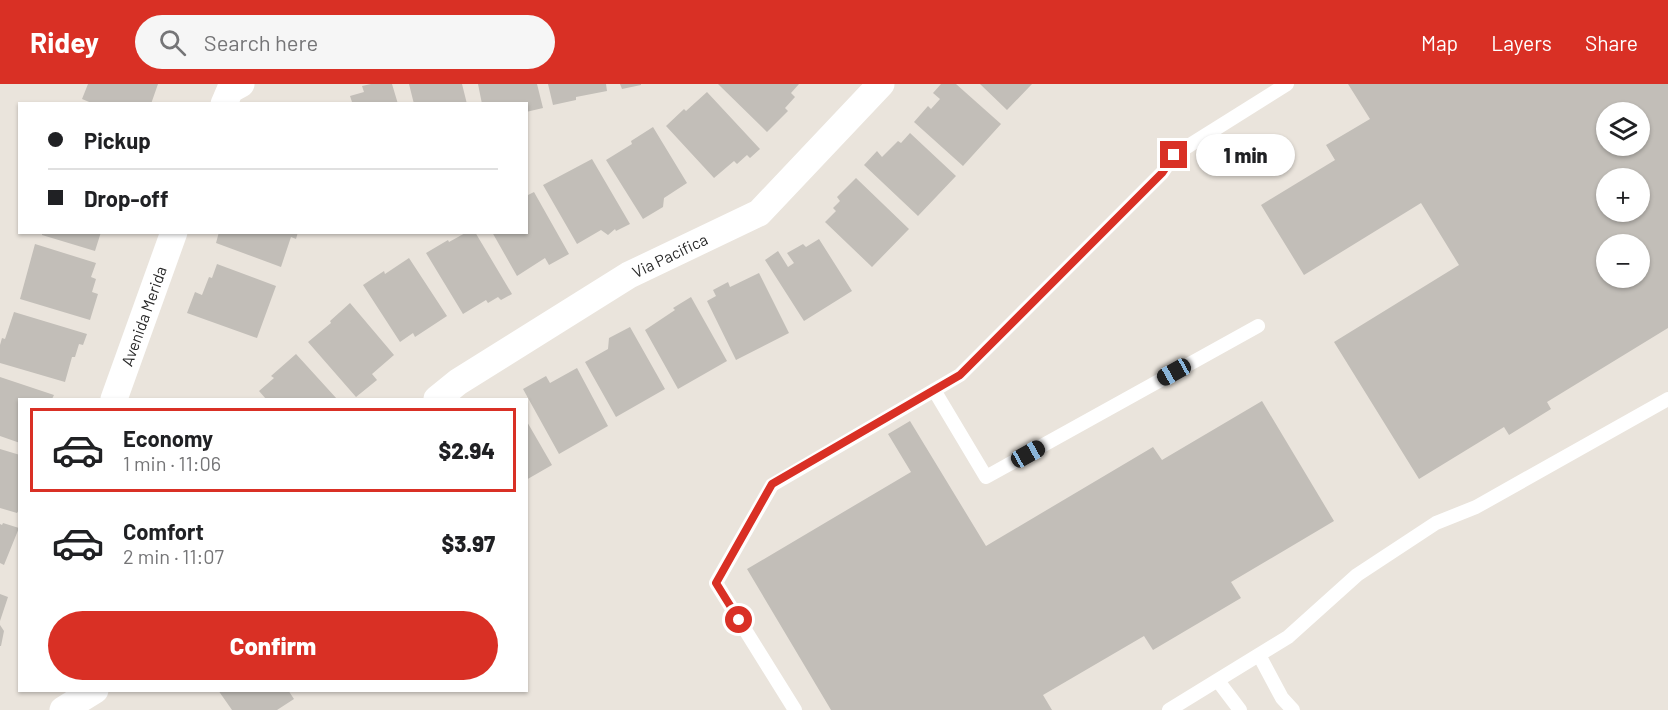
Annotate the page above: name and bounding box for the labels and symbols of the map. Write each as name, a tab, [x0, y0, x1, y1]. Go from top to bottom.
callout: 1 min	[1195, 134, 1294, 176]
route end	[1160, 141, 1187, 168]
street label: Via Pacifica	[629, 229, 710, 281]
street label: Avenida Merida	[117, 263, 170, 369]
car	[1154, 355, 1194, 389]
car	[1008, 437, 1048, 471]
route start	[725, 606, 752, 633]

